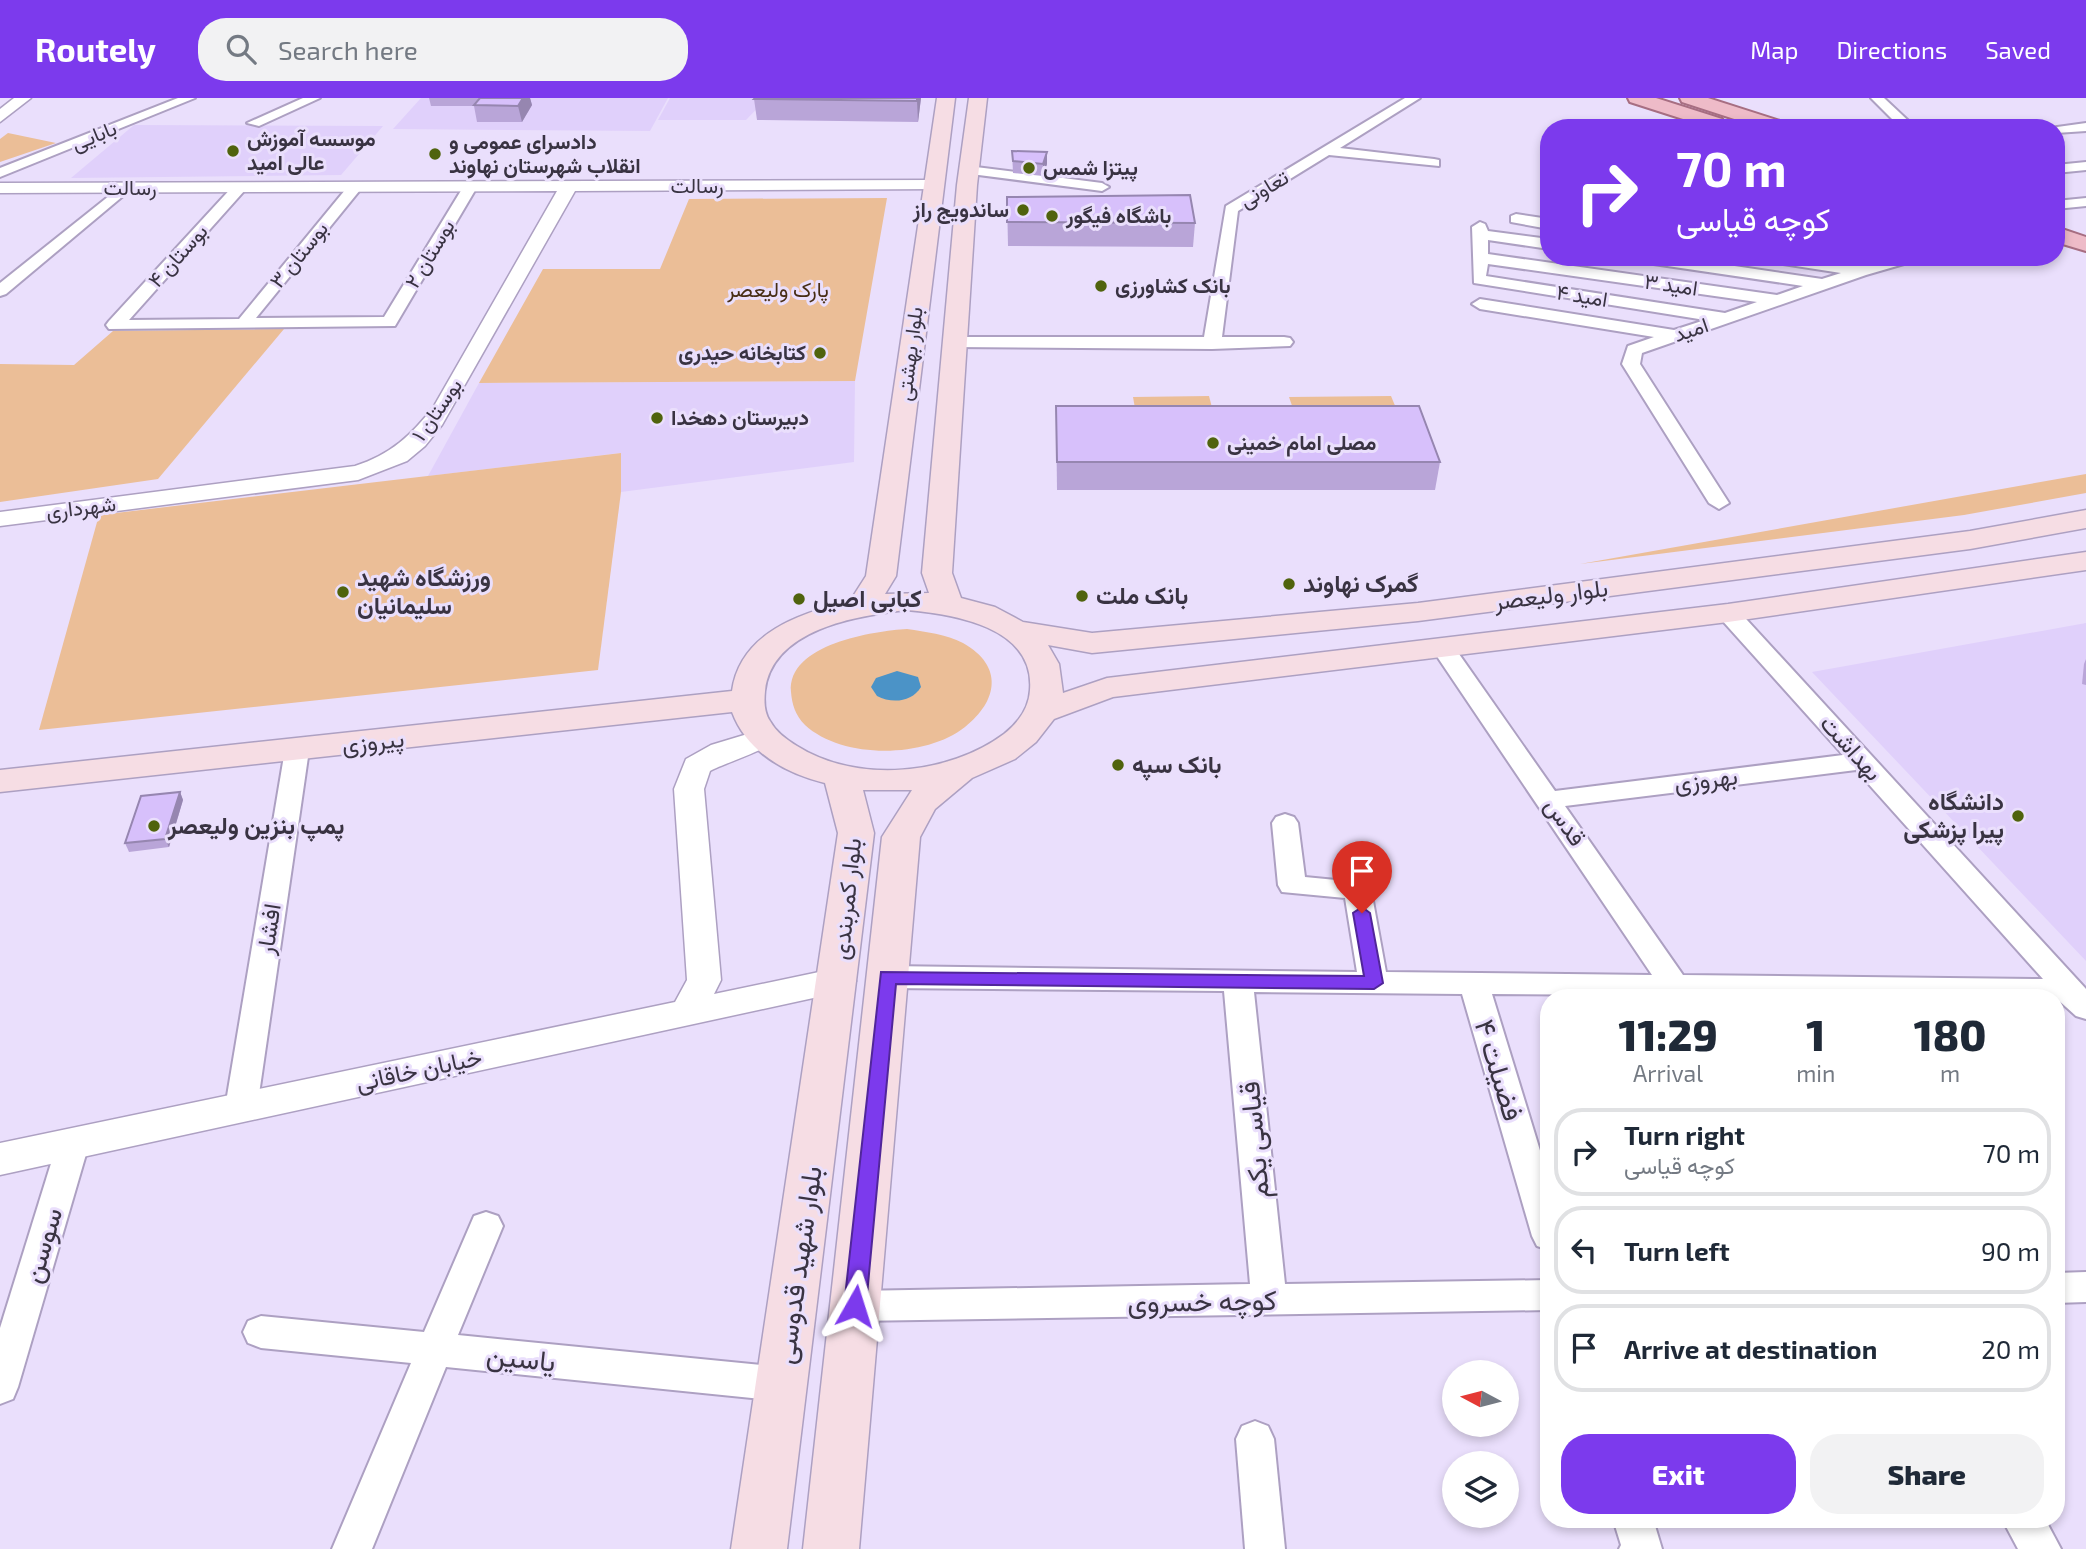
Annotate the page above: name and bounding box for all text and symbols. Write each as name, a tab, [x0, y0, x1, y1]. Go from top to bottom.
search box	[198, 18, 688, 81]
text: Routely	[35, 29, 156, 69]
icon: search	[222, 30, 260, 68]
text: Search here	[278, 34, 418, 65]
text: Map	[1750, 35, 1798, 64]
text: Directions	[1836, 35, 1947, 64]
text: Saved	[1985, 35, 2051, 64]
street label: بابایی	[67, 114, 120, 156]
place label: موسسه آموزش عالی امید	[247, 125, 376, 175]
place label: دادسرای عمومی و انقلاب شهرستان نهاوند	[449, 128, 641, 179]
text: 70 m	[1676, 138, 1787, 197]
marker: موسسه آموزش عالی امید	[225, 143, 241, 159]
marker: دادسرای عمومی و انقلاب شهرستان نهاوند	[427, 146, 443, 162]
icon: right	[1561, 147, 1652, 238]
place label: پیتزا شمس	[1043, 154, 1138, 182]
marker: پیتزا شمس	[1021, 160, 1037, 176]
street label: تعاونی	[1234, 163, 1293, 214]
street label: رسالت	[670, 172, 724, 199]
street label: رسالت	[103, 174, 157, 201]
place label: ساندویج راز	[912, 196, 1009, 224]
text: کوچه قیاسی	[1676, 199, 1830, 237]
marker: ساندویج راز	[1015, 202, 1031, 218]
place label: باشگاه فیگور	[1065, 202, 1171, 229]
marker: باشگاه فیگور	[1044, 208, 1060, 224]
street label: بوستان ۲	[399, 214, 461, 293]
street label: بوستان ۳	[263, 216, 334, 294]
street label: بوستان ۴	[142, 218, 213, 293]
street label: امید ۳	[1643, 267, 1699, 301]
place label: بانک کشاورزی	[1115, 272, 1231, 299]
park label: پارک ولیعصر	[726, 276, 829, 304]
marker: بانک کشاورزی	[1093, 278, 1109, 294]
street label: امید ۴	[1555, 278, 1610, 312]
street label: بلوار بهشتی	[890, 305, 929, 402]
street label: امید	[1670, 311, 1711, 347]
place label: کتابخانه حیدری	[678, 339, 806, 366]
marker: کتابخانه حیدری	[812, 345, 828, 361]
street label: بوستان ۱	[405, 373, 468, 446]
place label: دبیرستان دهخدا	[671, 404, 809, 431]
marker: دبیرستان دهخدا	[649, 410, 665, 426]
place label: مصلی امام خمینی	[1227, 429, 1376, 457]
marker: مصلی امام خمینی	[1205, 435, 1221, 451]
street label: شهرداری	[44, 490, 118, 525]
place label: ورزشگاه شهید سلیمانیان	[357, 562, 491, 620]
place label: گمرک نهاوند	[1303, 568, 1419, 599]
street label: بلوار ولیعصر	[1491, 572, 1610, 617]
marker: گمرک نهاوند	[1281, 576, 1297, 592]
place label: بانک ملت	[1096, 580, 1188, 610]
place label: کبابی اصیل	[813, 583, 922, 613]
marker: ورزشگاه شهید سلیمانیان	[335, 584, 351, 600]
marker: بانک ملت	[1074, 588, 1090, 604]
marker: کبابی اصیل	[791, 591, 807, 607]
street label: بهداشت	[1814, 708, 1889, 787]
street label: پیروزی	[340, 723, 406, 761]
place label: بانک سپه	[1132, 749, 1222, 781]
marker: بانک سپه	[1110, 757, 1126, 773]
street label: بهروزی	[1672, 760, 1739, 799]
place label: دانشگاه پیرا پزشکی	[1903, 786, 2004, 846]
street label: قدس	[1539, 791, 1593, 851]
marker: دانشگاه پیرا پزشکی	[2010, 808, 2026, 824]
place label: پمپ بنزین ولیعصر	[167, 810, 344, 842]
marker: پمپ بنزین ولیعصر	[146, 818, 162, 834]
street label: بلوار کمربندی	[825, 836, 868, 961]
pin	[1332, 841, 1392, 913]
icon: arrive	[1343, 852, 1381, 890]
street label: افشار	[249, 901, 288, 958]
text: 11:29	[1618, 1009, 1718, 1059]
text: 1	[1806, 1009, 1825, 1059]
text: 180	[1914, 1009, 1986, 1059]
street label: فضیلت ۴	[1468, 1015, 1531, 1125]
street label: خیابان خاقانی	[353, 1041, 485, 1097]
text: Arrival	[1633, 1059, 1703, 1087]
text: min	[1796, 1059, 1835, 1087]
text: m	[1940, 1059, 1960, 1087]
street label: قیاسی یکم	[1231, 1080, 1278, 1200]
text: Turn right	[1624, 1119, 1745, 1150]
icon: right	[1565, 1133, 1603, 1171]
text: 70 m	[1982, 1137, 2040, 1168]
text: کوچه قیاسی	[1624, 1151, 1735, 1179]
street label: بلوار شهید قدوسی	[766, 1164, 830, 1366]
street label: سوسن	[14, 1203, 70, 1287]
icon: left	[1565, 1231, 1603, 1269]
text: Turn left	[1624, 1235, 1730, 1266]
text: 90 m	[1981, 1235, 2040, 1266]
position arrow	[818, 1269, 892, 1343]
street label: کوچه خسروی	[1127, 1282, 1277, 1321]
icon: arrive	[1565, 1329, 1603, 1367]
text: Arrive at destination	[1624, 1333, 1877, 1364]
text: 20 m	[1981, 1333, 2040, 1364]
street label: یاسین	[485, 1336, 557, 1379]
north arrow	[1442, 1360, 1519, 1437]
map controls	[1442, 1360, 1519, 1528]
button: Exit	[1561, 1434, 1796, 1514]
button: Share	[1810, 1434, 2044, 1514]
button: layers	[1442, 1451, 1519, 1528]

